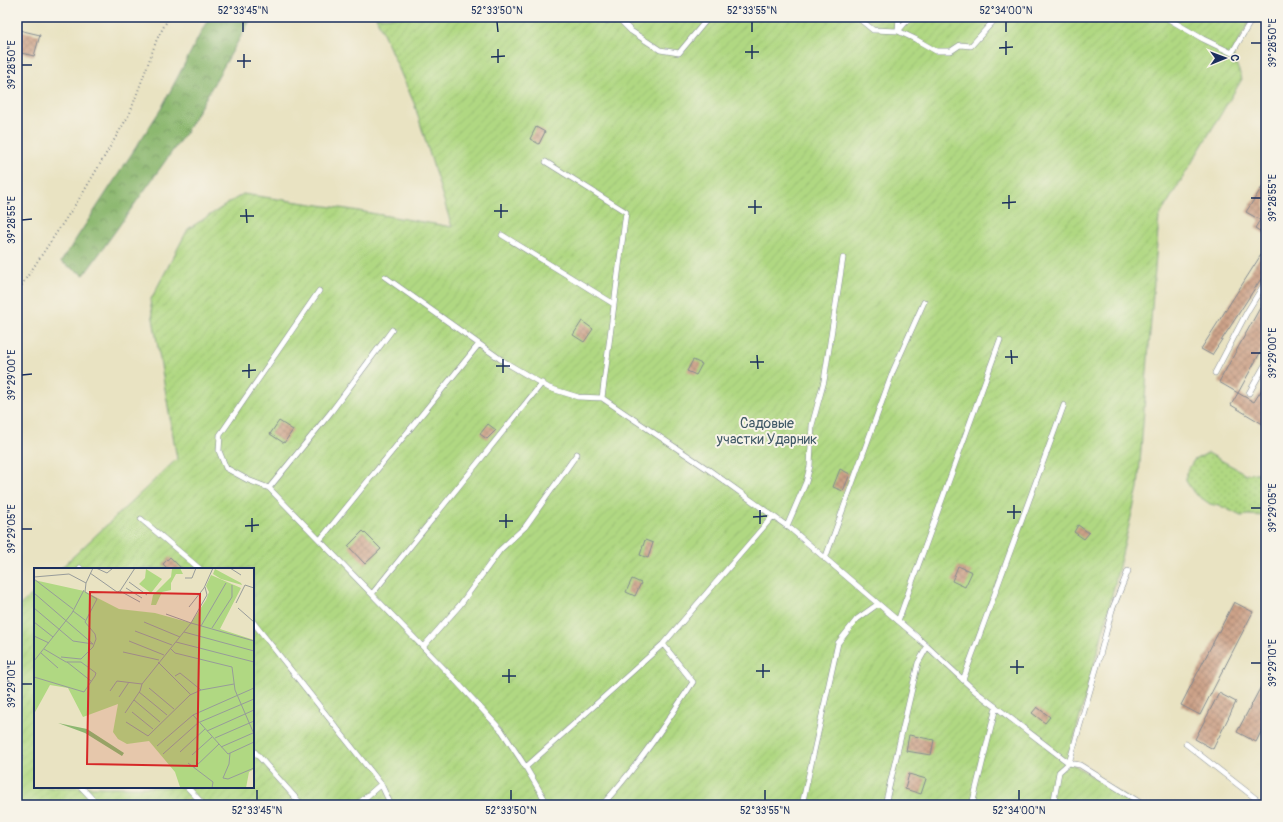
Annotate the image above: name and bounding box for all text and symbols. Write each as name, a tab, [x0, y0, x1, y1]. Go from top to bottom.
text: 52°33'45"N	[218, 5, 269, 17]
text: 52°33'50"N	[471, 5, 523, 17]
text: 52°33'55"N	[727, 5, 777, 17]
text: 52°34'00"N	[979, 5, 1033, 17]
text: 39°28'50"E	[1267, 18, 1279, 68]
north arrow	[1205, 38, 1245, 78]
text: 39°28'50"E	[6, 40, 18, 90]
text: С	[1228, 54, 1241, 62]
text: 39°28'55"E	[1267, 174, 1279, 222]
text: 39°28'55"E	[6, 196, 18, 244]
text: 39°29'00"E	[1267, 328, 1279, 378]
text: 39°29'00"E	[6, 350, 18, 400]
park label: Садовые участки Ударник	[716, 415, 817, 448]
text: 39°29'05"E	[1267, 483, 1279, 533]
text: 39°29'05"E	[6, 504, 18, 554]
inset map	[34, 568, 254, 788]
text: 39°29'10"E	[1267, 639, 1279, 687]
text: 39°29'10"E	[6, 660, 18, 708]
text: 52°33'45"N	[232, 805, 283, 817]
text: 52°33'50"N	[485, 805, 537, 817]
text: 52°33'55"N	[740, 805, 790, 817]
text: 52°34'00"N	[992, 805, 1046, 817]

